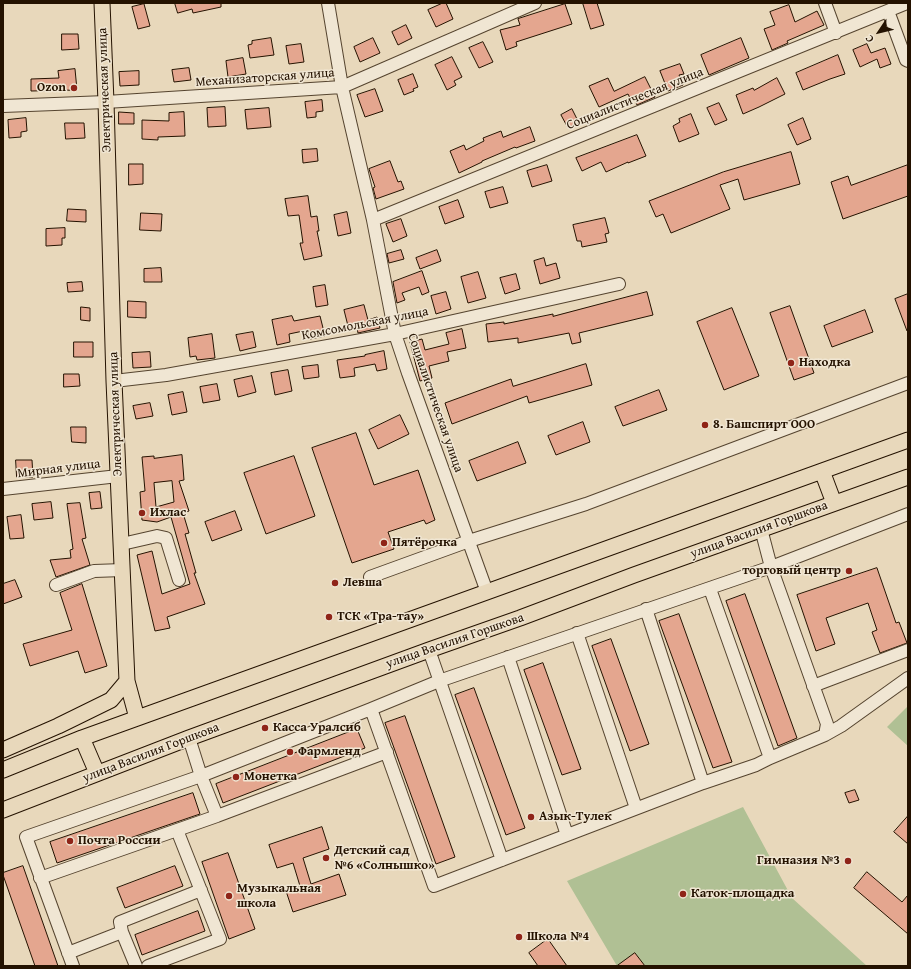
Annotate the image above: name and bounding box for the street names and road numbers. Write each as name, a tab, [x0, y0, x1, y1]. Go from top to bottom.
street label: Электрическая улица	[95, 27, 115, 153]
street label: Социалистическая улица	[564, 64, 706, 134]
street label: Механизаторская улица	[195, 65, 335, 91]
street label: Комсомольская улица	[300, 304, 430, 344]
street label: Социалистическая улица	[404, 331, 466, 475]
street label: Электрическая улица	[106, 351, 126, 477]
street label: Мирная улица	[17, 456, 101, 482]
street label: улица Василия Горшкова	[688, 498, 830, 562]
street label: улица Василия Горшкова	[384, 610, 526, 672]
street label: улица Василия Горшкова	[80, 720, 222, 786]

